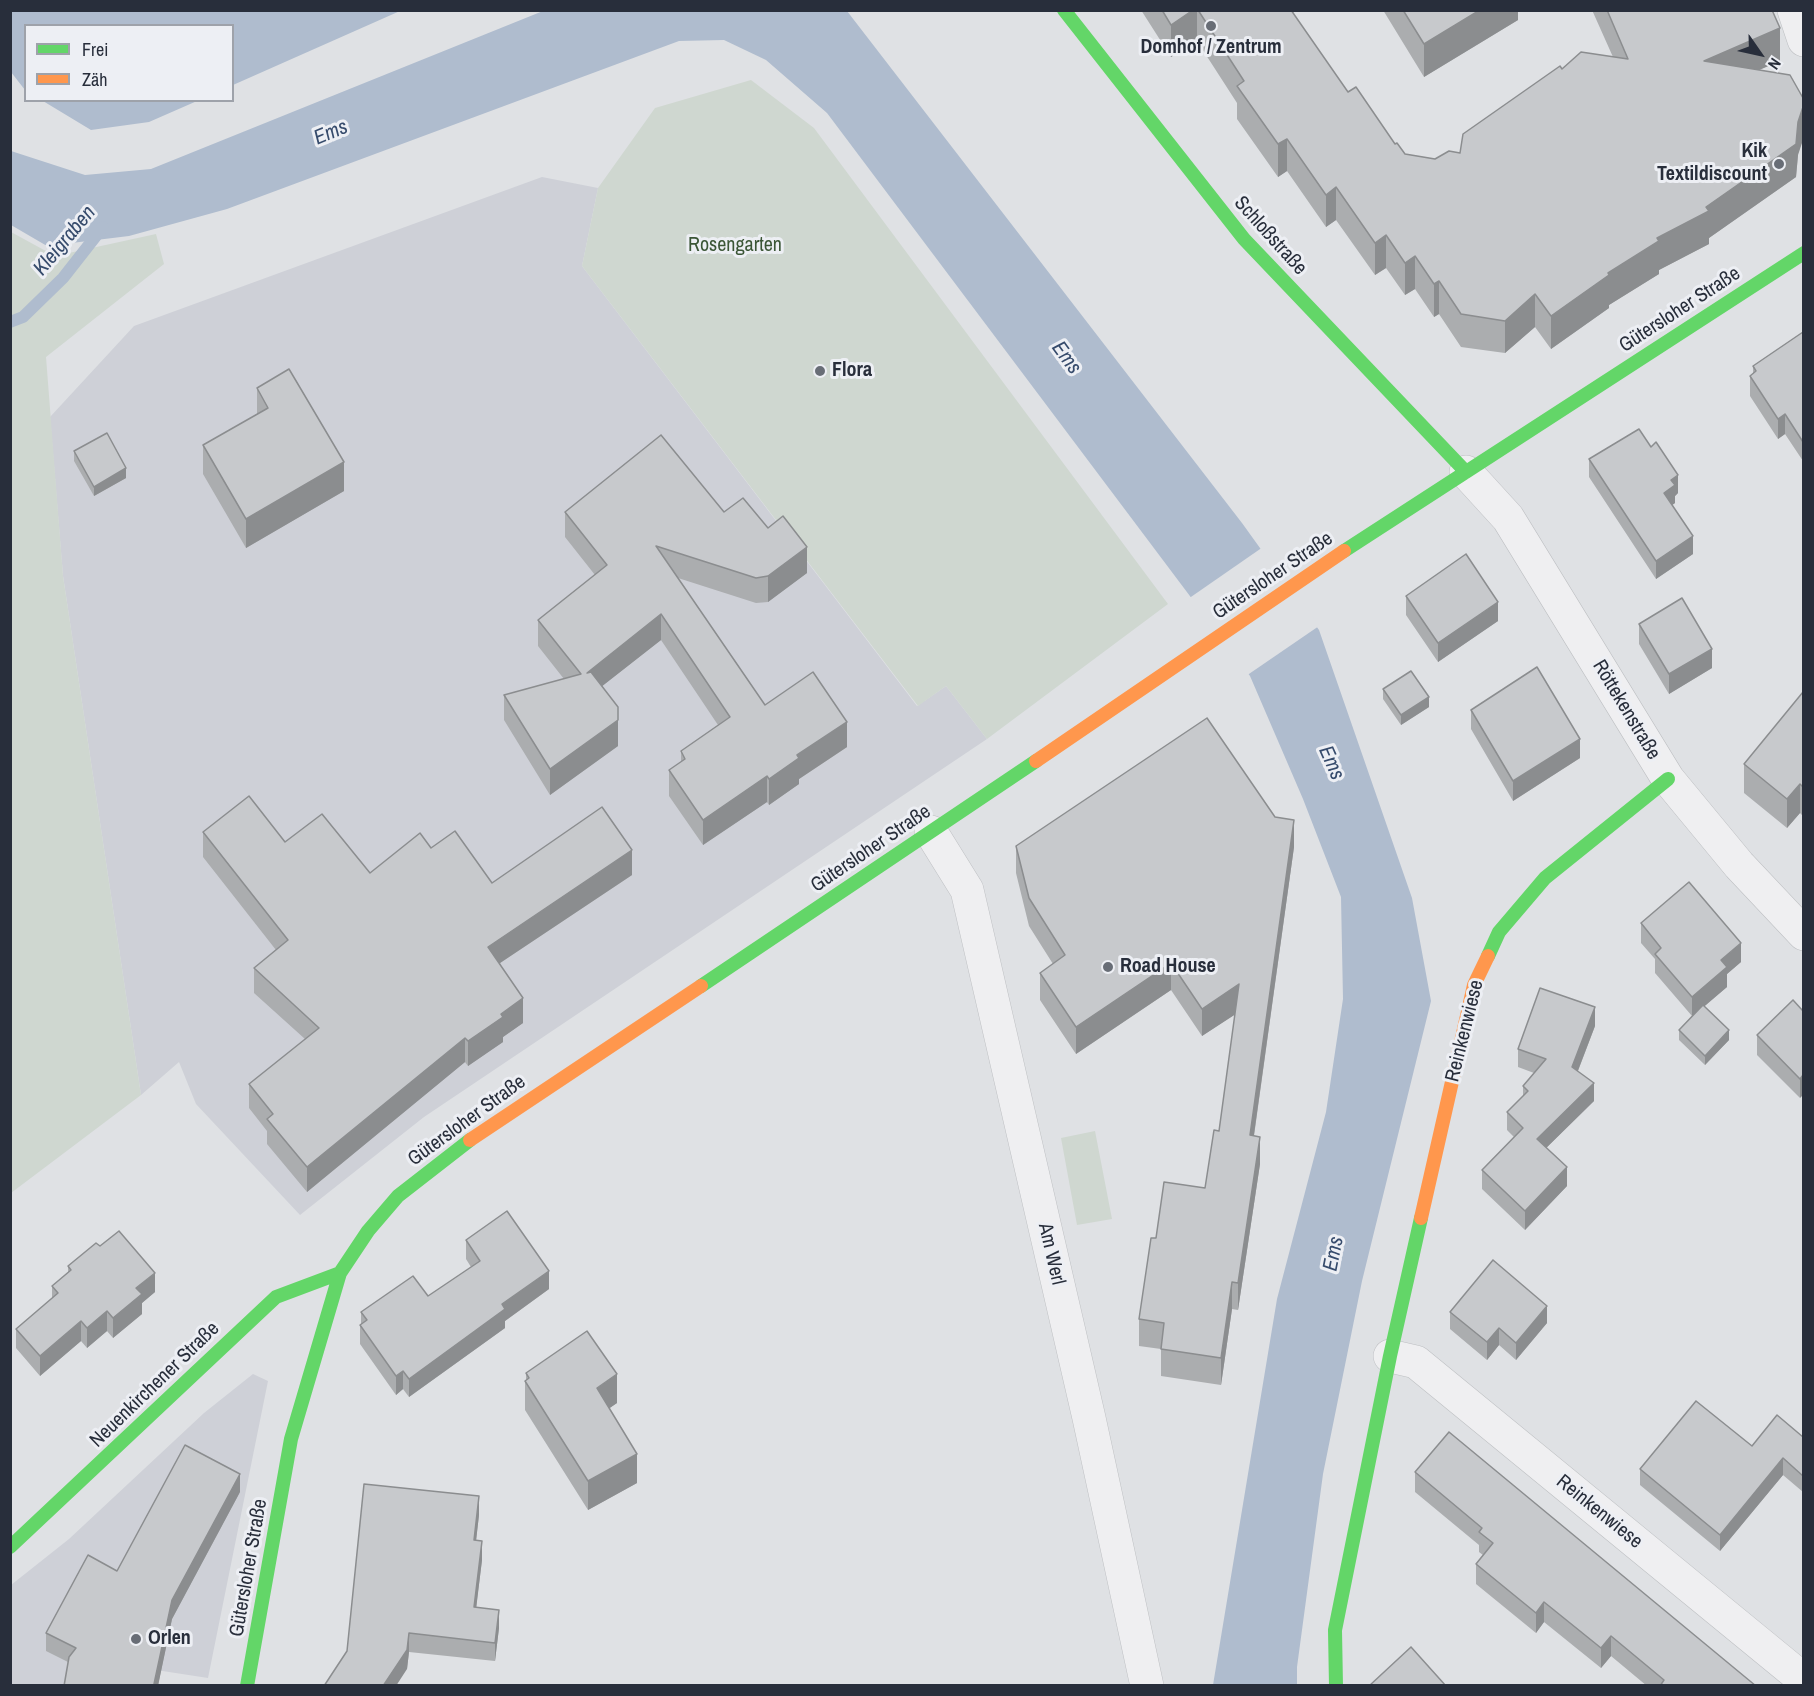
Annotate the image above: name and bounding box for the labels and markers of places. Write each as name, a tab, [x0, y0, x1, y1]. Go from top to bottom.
marker: Domhof / Zentrum	[1204, 19, 1218, 33]
place label: Domhof / Zentrum	[1140, 36, 1282, 60]
place label: Kik Textildiscount	[1657, 140, 1767, 187]
marker: Kik Textildiscount	[1772, 157, 1786, 171]
place label: Flora	[832, 359, 872, 383]
marker: Flora	[813, 364, 827, 378]
place label: Road House	[1120, 955, 1216, 979]
marker: Road House	[1101, 960, 1115, 974]
place label: Orlen	[148, 1627, 191, 1651]
marker: Orlen	[129, 1632, 143, 1646]

